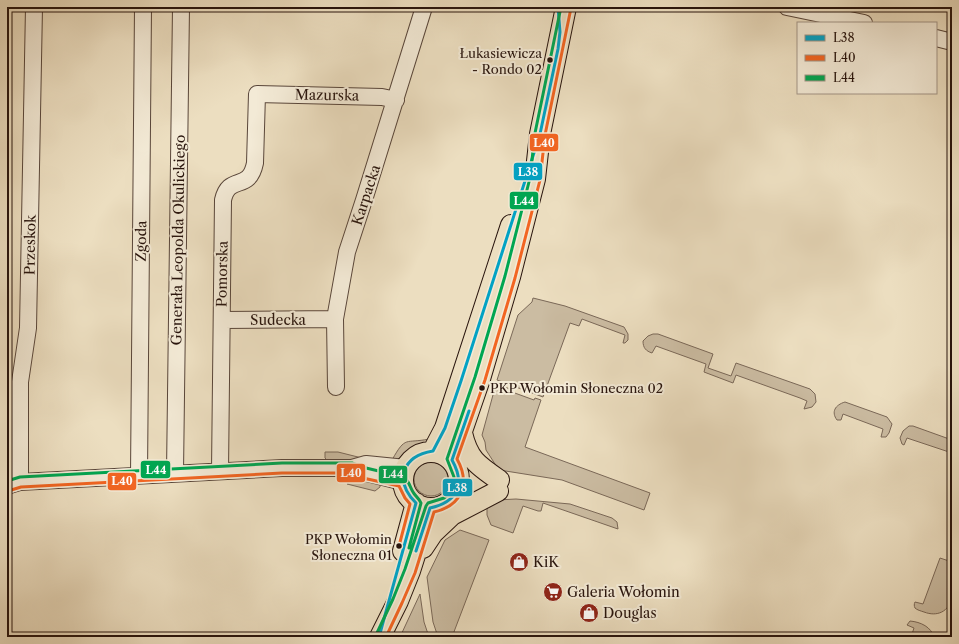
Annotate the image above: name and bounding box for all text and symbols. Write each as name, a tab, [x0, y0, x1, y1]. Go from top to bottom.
legend	[797, 22, 937, 94]
text: L38	[833, 30, 855, 45]
place label: Łukasiewicza - Rondo 02	[460, 45, 542, 77]
text: L40	[833, 50, 856, 65]
marker: Łukasiewicza - Rondo 02	[545, 55, 555, 65]
text: L44	[833, 70, 855, 85]
street label: Mazurska	[295, 85, 360, 105]
line badge: L40	[529, 133, 559, 152]
street label: Generała Leopolda Okulickiego	[167, 135, 189, 345]
text: L40	[533, 136, 555, 150]
street label: Karpacka	[348, 162, 384, 228]
line badge: L38	[513, 162, 543, 181]
text: L38	[518, 165, 539, 179]
line badge: L44	[509, 191, 539, 210]
text: L44	[514, 194, 535, 208]
street label: Przeskok	[20, 214, 40, 275]
street label: Zgoda	[132, 220, 150, 262]
street label: Pomorska	[212, 240, 232, 307]
street label: Sudecka	[250, 311, 307, 329]
place label: PKP Wołomin Słoneczna 02	[490, 380, 663, 396]
marker: PKP Wołomin Słoneczna 02	[477, 383, 487, 393]
line badge: L44	[140, 460, 171, 479]
text: L44	[146, 463, 167, 477]
line badge: L40	[336, 463, 366, 483]
line badge: L44	[378, 465, 408, 484]
text: L40	[340, 466, 362, 480]
text: L44	[383, 467, 404, 481]
line badge: L40	[107, 472, 137, 491]
text: L40	[111, 474, 133, 488]
line badge: L38	[442, 478, 473, 497]
text: L38	[447, 481, 468, 495]
place label: PKP Wołomin Słoneczna 01	[305, 531, 393, 563]
marker: PKP Wołomin Słoneczna 01	[394, 541, 404, 551]
shop icon: KiK	[508, 551, 530, 573]
place label: KiK	[533, 553, 560, 571]
supermarket icon: Galeria Wołomin	[542, 581, 564, 603]
place label: Galeria Wołomin	[567, 583, 680, 601]
shop icon: Douglas	[578, 602, 600, 624]
place label: Douglas	[603, 604, 657, 622]

